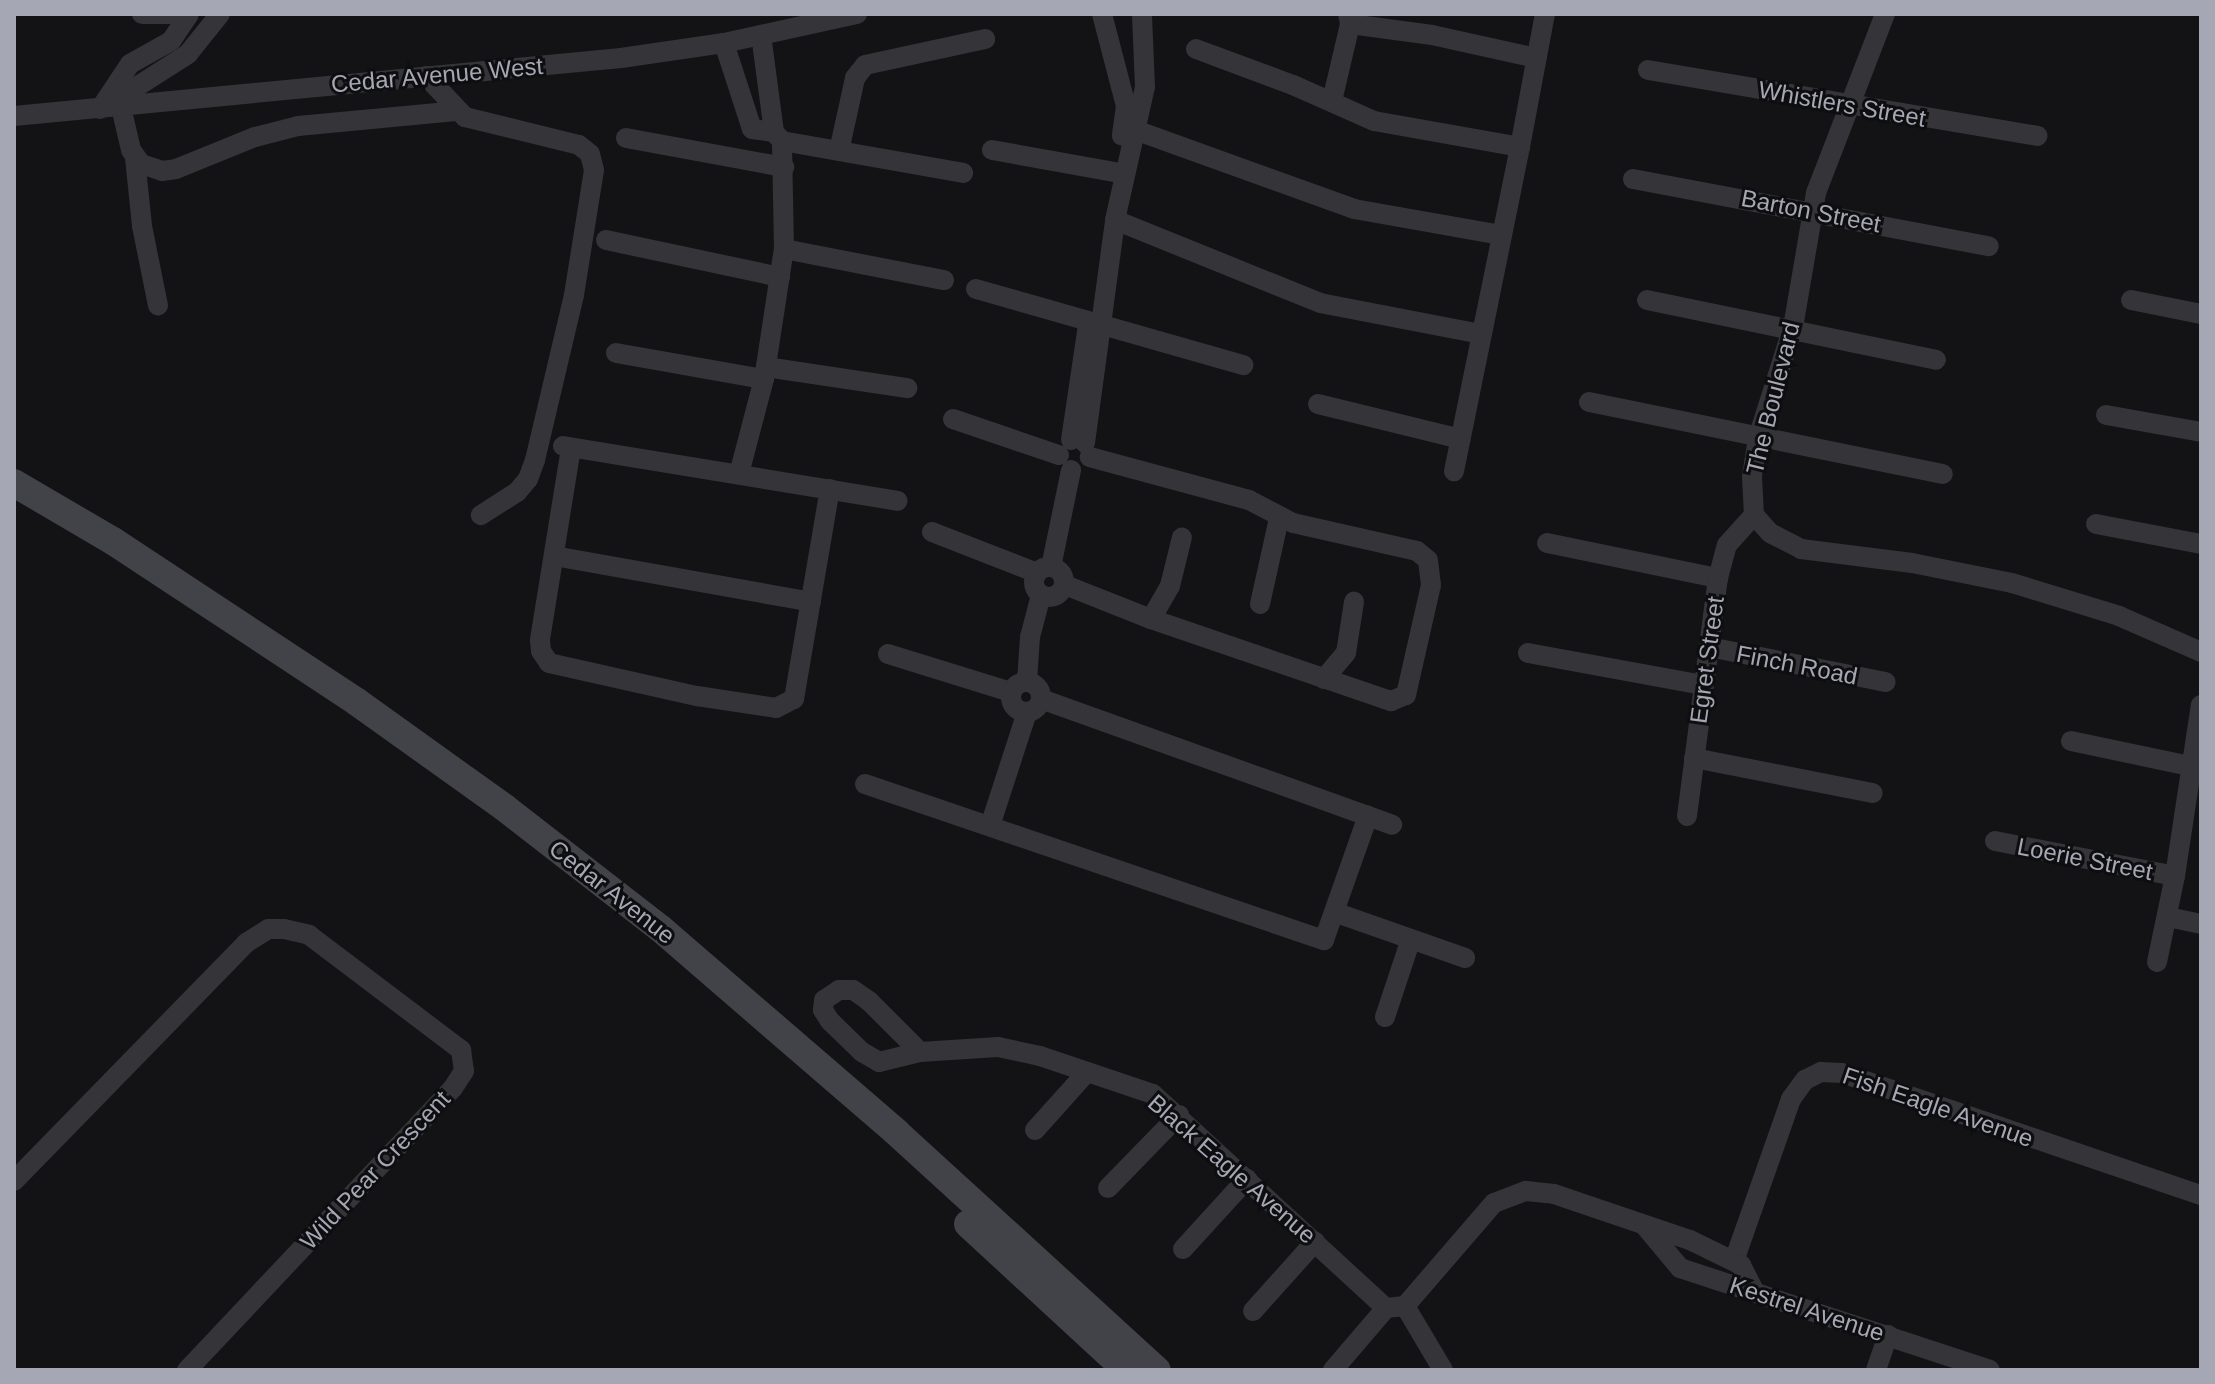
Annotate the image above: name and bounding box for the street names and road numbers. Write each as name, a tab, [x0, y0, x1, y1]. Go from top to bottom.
street label: Cedar Avenue West	[329, 51, 545, 99]
street label: Whistlers Street	[1756, 75, 1928, 133]
street label: Barton Street	[1739, 183, 1883, 239]
street label: The Boulevard	[1740, 319, 1806, 477]
street label: Egret Street	[1684, 595, 1730, 725]
street label: Finch Road	[1734, 639, 1860, 691]
street label: Loerie Street	[2015, 832, 2155, 886]
street label: Cedar Avenue	[543, 834, 681, 950]
street label: Fish Eagle Avenue	[1838, 1061, 2038, 1153]
street label: Wild Pear Crescent	[294, 1085, 456, 1255]
street label: Black Eagle Avenue	[1142, 1088, 1322, 1250]
street label: Kestrel Avenue	[1725, 1270, 1889, 1348]

